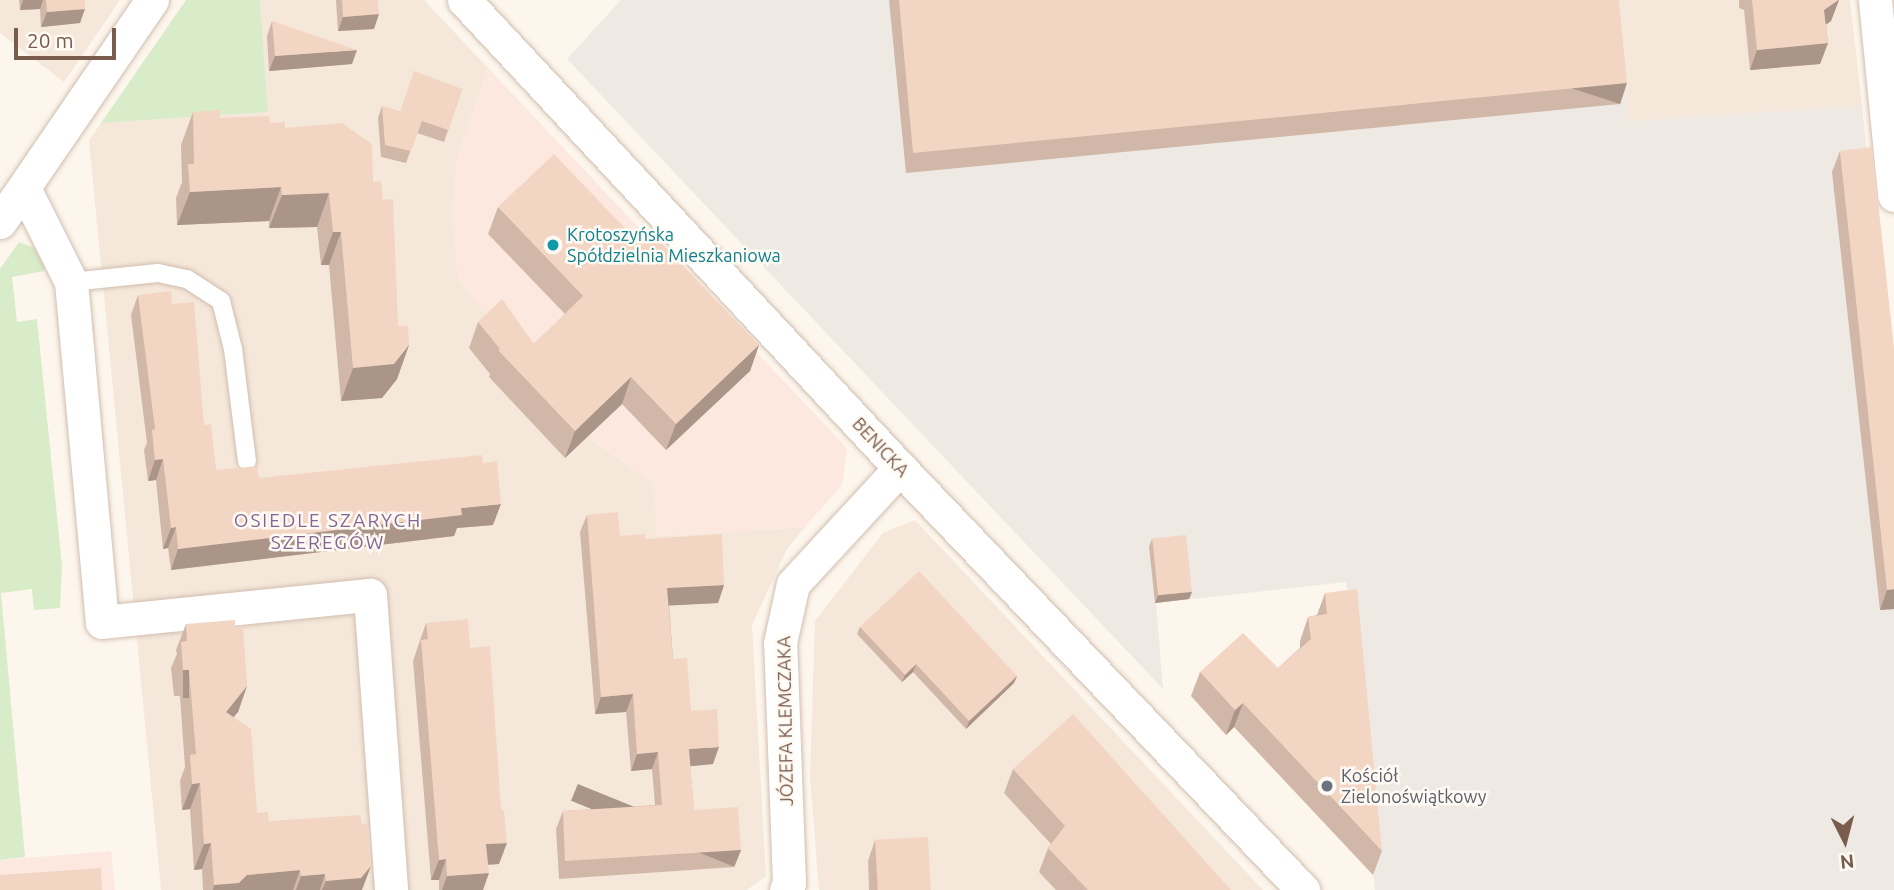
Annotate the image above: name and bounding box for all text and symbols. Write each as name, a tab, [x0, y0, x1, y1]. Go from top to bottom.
scale bar	[18, 14, 119, 58]
text: 20 m	[27, 28, 74, 52]
place label: Krotoszyńska Spółdzielnia Mieszkaniowa	[567, 224, 781, 266]
marker: Krotoszyńska Spółdzielnia Mieszkaniowa	[545, 237, 561, 253]
street label: BENICKA	[848, 413, 914, 481]
district label: OSIEDLE SZARYCH SZEREGÓW	[236, 510, 420, 554]
street label: JÓZEFA KLEMCZAKA	[773, 636, 797, 806]
place label: Kościół Zielonoświątkowy	[1341, 765, 1486, 808]
marker: Kościół Zielonoświątkowy	[1319, 778, 1335, 794]
north arrow	[1810, 806, 1880, 876]
text: N	[1839, 850, 1855, 874]

